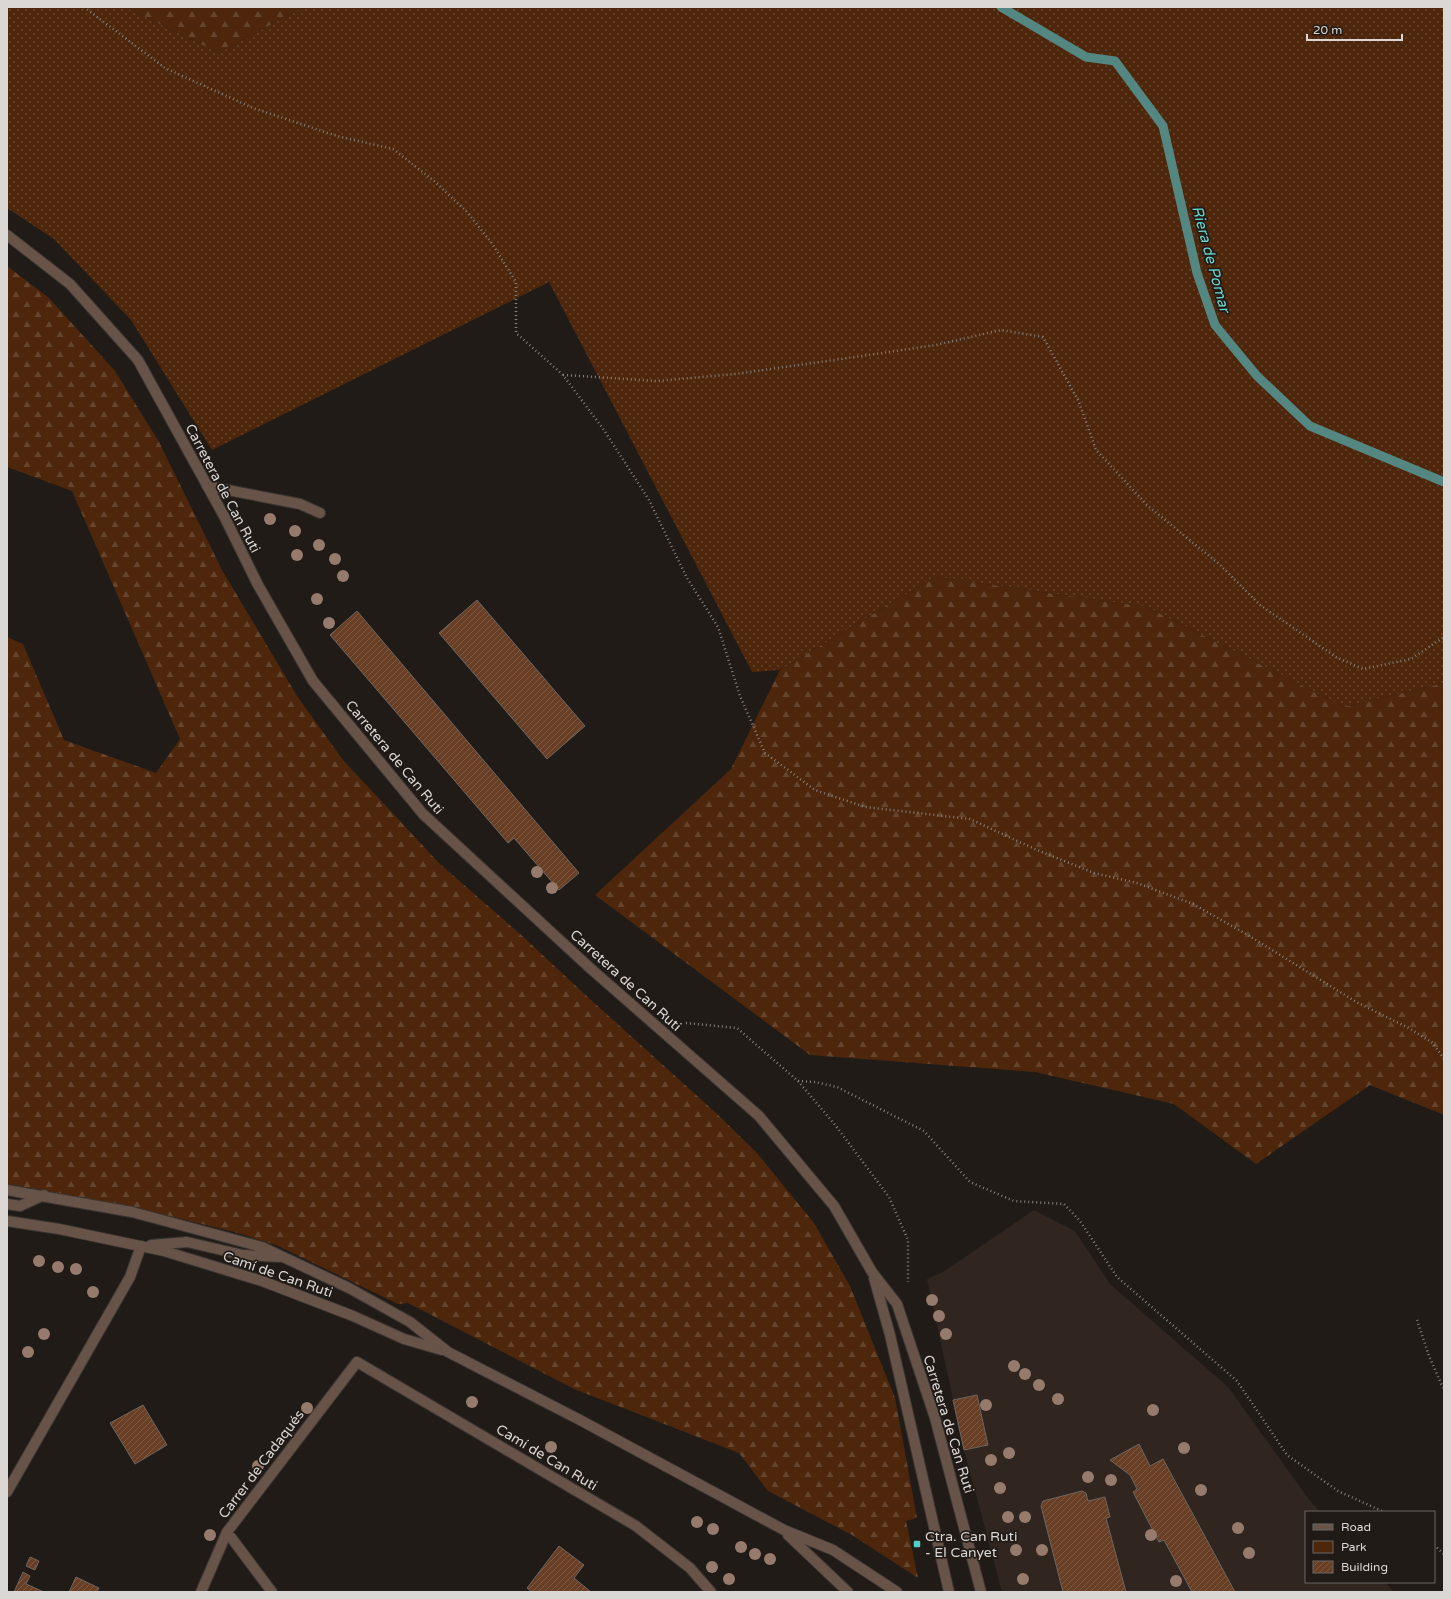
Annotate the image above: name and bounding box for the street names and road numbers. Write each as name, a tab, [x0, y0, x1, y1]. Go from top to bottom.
street label: Carretera de Can Ruti	[181, 421, 264, 556]
street label: Carretera de Can Ruti	[342, 697, 447, 818]
street label: Carretera de Can Ruti	[567, 926, 685, 1035]
street label: Camí de Can Ruti	[221, 1248, 335, 1301]
street label: Carretera de Can Ruti	[919, 1353, 978, 1495]
street label: Carrer de Cadaqués	[215, 1406, 308, 1522]
street label: Camí de Can Ruti	[493, 1421, 600, 1494]

